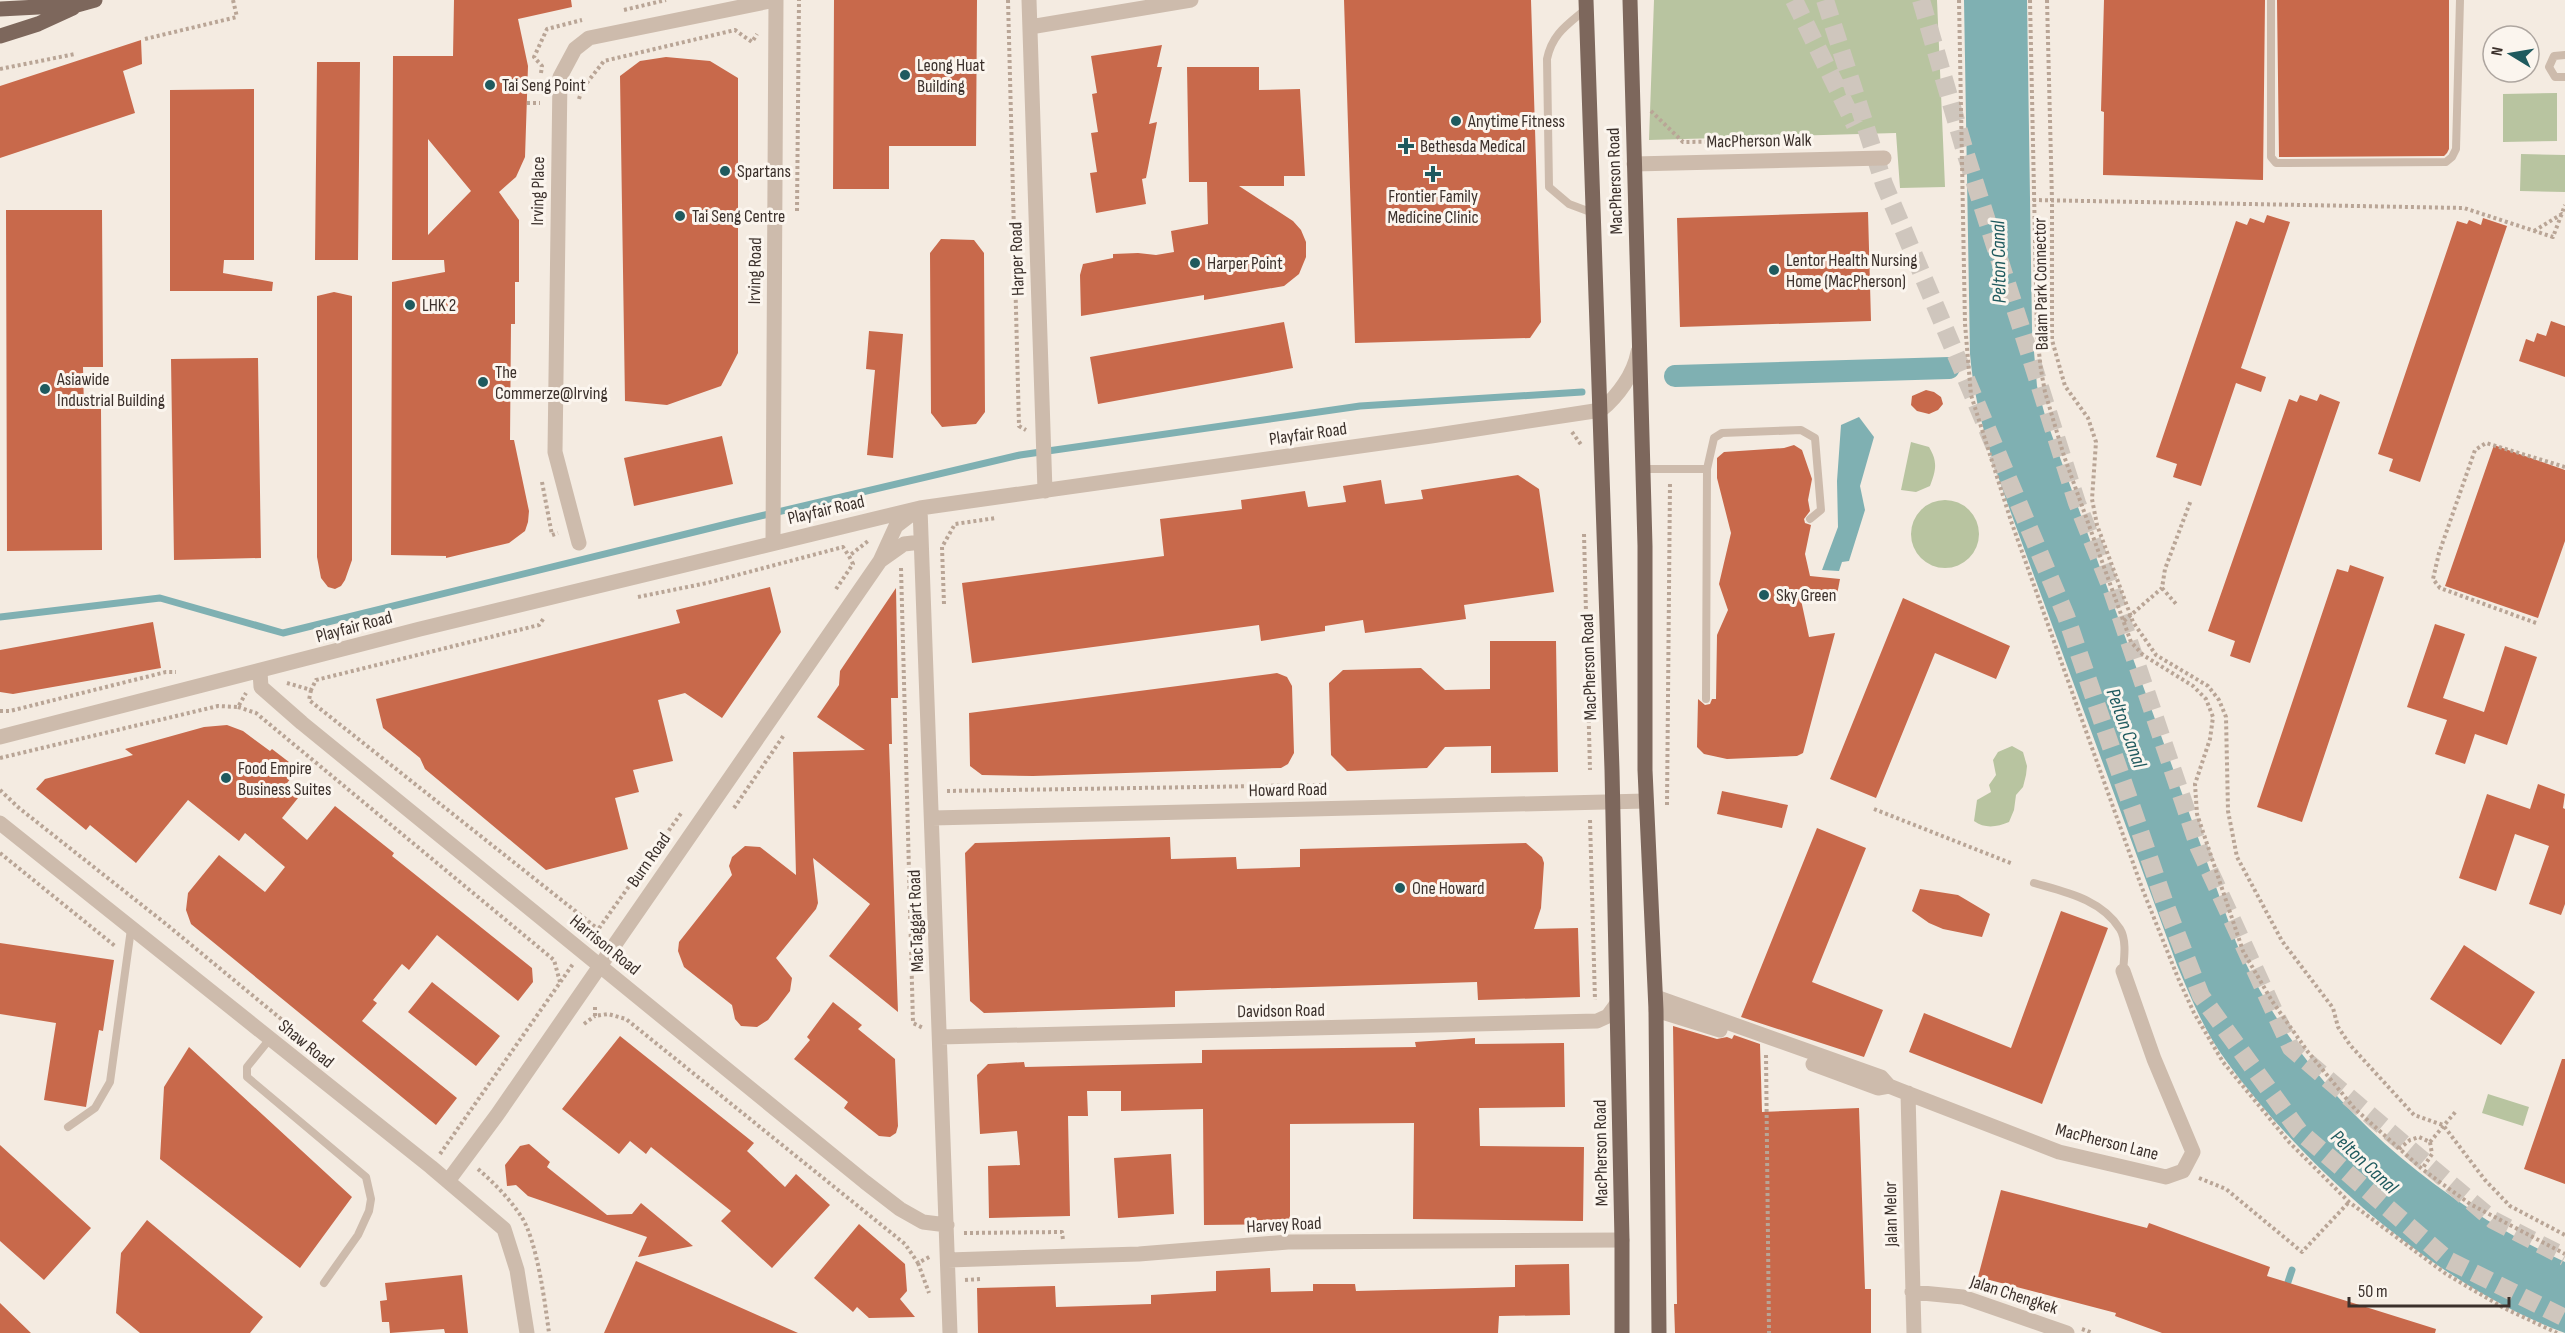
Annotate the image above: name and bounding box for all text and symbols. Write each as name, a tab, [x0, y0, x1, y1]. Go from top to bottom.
north arrow	[2481, 24, 2541, 84]
text: N	[2488, 45, 2508, 57]
place label: Leong Huat Building	[917, 55, 986, 97]
marker: Leong Huat Building	[898, 68, 912, 82]
place label: Tai Seng Point	[502, 75, 586, 96]
marker: Tai Seng Point	[483, 78, 497, 92]
place label: Anytime Fitness	[1467, 111, 1565, 132]
marker: Anytime Fitness	[1449, 114, 1463, 128]
street label: MacPherson Road	[1603, 127, 1627, 235]
street label: MacPherson Walk	[1706, 130, 1812, 152]
place label: Bethesda Medical	[1420, 136, 1525, 157]
marker: Bethesda Medical	[1397, 137, 1415, 155]
street label: Irving Place	[527, 156, 549, 226]
place label: Spartans	[737, 161, 791, 182]
marker: Spartans	[718, 164, 732, 178]
marker: Frontier Family Medicine Clinic	[1424, 165, 1442, 183]
place label: Frontier Family Medicine Clinic	[1387, 186, 1479, 228]
place label: Tai Seng Centre	[692, 206, 785, 227]
marker: Tai Seng Centre	[673, 209, 687, 223]
street label: Balam Park Connector	[2029, 217, 2053, 351]
water label: Pelton Canal	[1986, 219, 2012, 304]
street label: Harper Road	[1005, 222, 1029, 296]
street label: Irving Road	[744, 237, 766, 305]
place label: Lentor Health Nursing Home (MacPherson)	[1786, 250, 1917, 292]
place label: Harper Point	[1207, 253, 1283, 274]
marker: Harper Point	[1188, 256, 1202, 270]
marker: Lentor Health Nursing Home (MacPherson)	[1767, 263, 1781, 277]
place label: LHK 2	[422, 295, 456, 316]
marker: LHK 2	[403, 298, 417, 312]
place label: The Commerze@Irving	[495, 362, 608, 404]
place label: Asiawide Industrial Building	[56, 369, 165, 411]
marker: The Commerze@Irving	[476, 375, 490, 389]
marker: Asiawide Industrial Building	[38, 382, 52, 396]
street label: Playfair Road	[1268, 418, 1348, 450]
street label: Playfair Road	[786, 491, 866, 529]
place label: Sky Green	[1776, 585, 1836, 606]
marker: Sky Green	[1757, 588, 1771, 602]
street label: Playfair Road	[314, 607, 394, 647]
street label: MacPherson Road	[1577, 613, 1601, 721]
water label: Pelton Canal	[2101, 685, 2152, 772]
place label: Food Empire Business Suites	[238, 758, 332, 800]
marker: Food Empire Business Suites	[219, 771, 233, 785]
street label: Howard Road	[1249, 779, 1327, 801]
street label: Burn Road	[623, 829, 675, 891]
street label: MacTaggart Road	[904, 869, 928, 973]
place label: One Howard	[1412, 878, 1484, 899]
marker: One Howard	[1393, 881, 1407, 895]
street label: Harrison Road	[566, 910, 644, 980]
street label: Davidson Road	[1237, 1000, 1325, 1022]
street label: Shaw Road	[274, 1015, 338, 1073]
street label: MacPherson Road	[1590, 1099, 1612, 1207]
street label: MacPherson Lane	[2053, 1119, 2161, 1165]
water label: Pelton Canal	[2326, 1125, 2403, 1200]
street label: Jalan Melor	[1880, 1181, 1902, 1248]
street label: Harvey Road	[1246, 1213, 1322, 1237]
scale bar	[2349, 1270, 2510, 1308]
street label: Jalan Chengkek	[1967, 1271, 2060, 1319]
text: 50 m	[2358, 1281, 2388, 1302]

